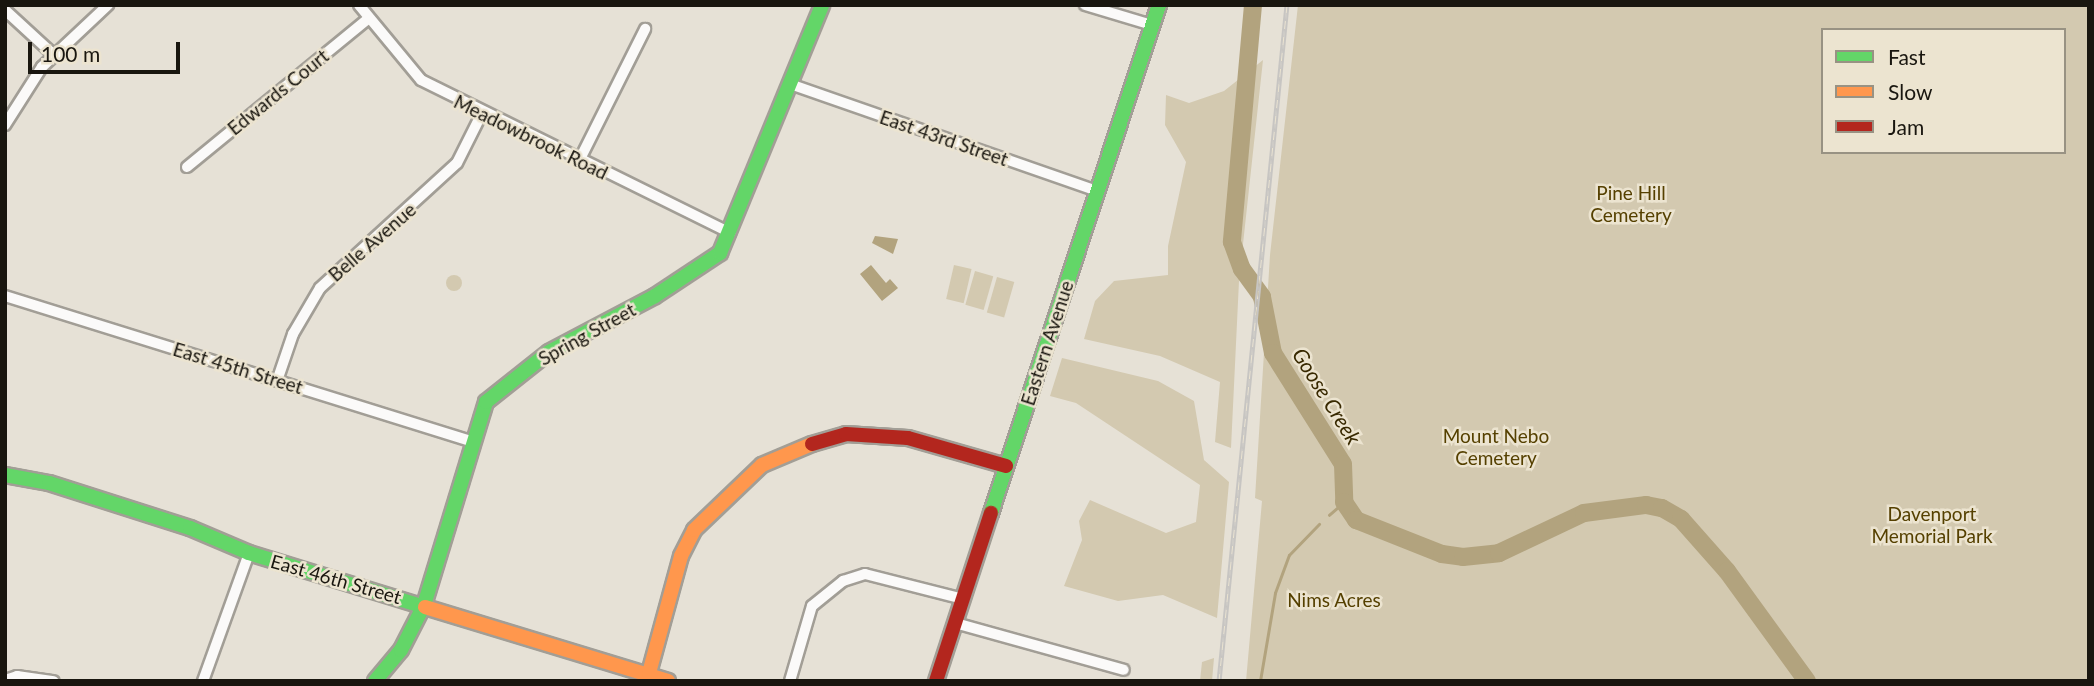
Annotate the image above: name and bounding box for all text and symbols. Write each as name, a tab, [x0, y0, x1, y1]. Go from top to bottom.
scale bar	[32, 28, 184, 72]
legend	[1821, 28, 2066, 154]
text: 100 m	[41, 41, 100, 66]
street label: Edwards Court	[223, 44, 333, 140]
text: Fast	[1888, 44, 1925, 69]
text: Slow	[1888, 79, 1932, 104]
street label: Meadowbrook Road	[450, 90, 612, 184]
street label: East 43rd Street	[877, 105, 1011, 171]
text: Jam	[1888, 114, 1924, 139]
park label: Pine Hill Cemetery	[1590, 182, 1672, 226]
street label: Belle Avenue	[323, 198, 421, 286]
street label: Eastern Avenue	[1016, 277, 1078, 409]
street label: Spring Street	[534, 298, 640, 370]
street label: East 45th Street	[170, 337, 306, 399]
water label: Goose Creek	[1287, 343, 1367, 449]
park label: Mount Nebo Cemetery	[1443, 425, 1549, 469]
park label: Davenport Memorial Park	[1871, 503, 1993, 547]
street label: East 46th Street	[268, 549, 404, 609]
park label: Nims Acres	[1287, 589, 1381, 611]

